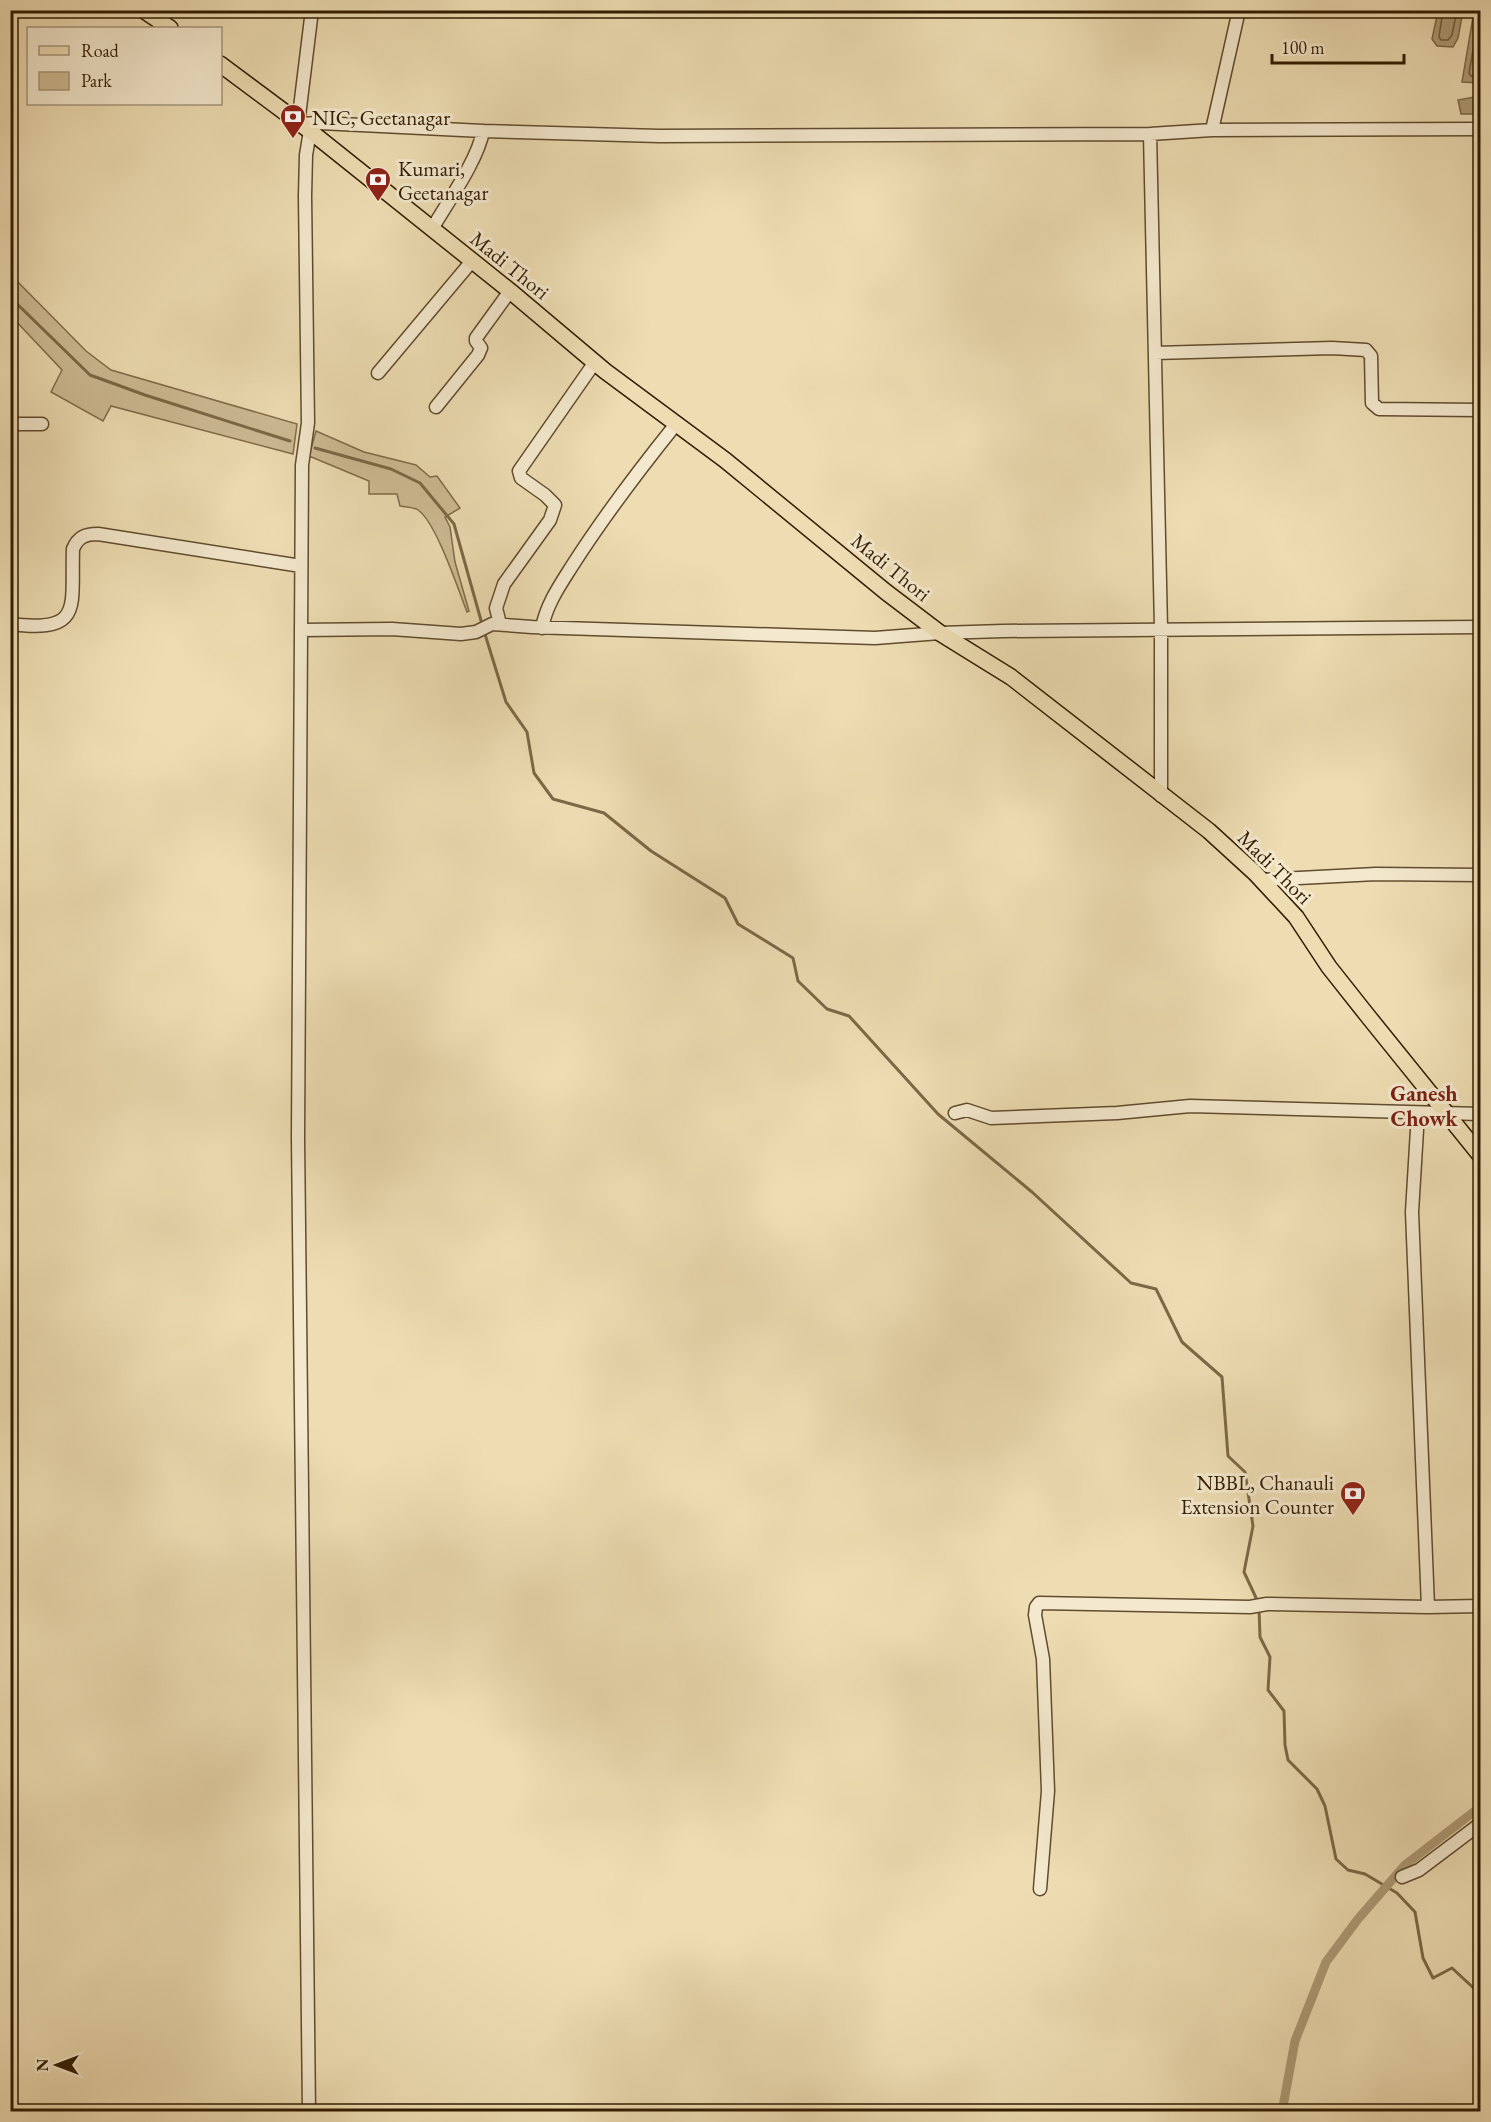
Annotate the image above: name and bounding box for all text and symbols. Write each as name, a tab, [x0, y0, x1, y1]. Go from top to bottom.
legend	[27, 27, 222, 105]
scale bar	[1272, 27, 1404, 65]
text: 100 m	[1281, 36, 1325, 59]
text: Road	[81, 39, 120, 62]
text: Park	[81, 69, 112, 92]
bank icon: NIC, Geetanagar	[278, 102, 308, 140]
place label: NIC, Geetanagar	[312, 104, 450, 131]
place label: Kumari, Geetanagar	[398, 155, 488, 206]
bank icon: Kumari, Geetanagar	[363, 165, 393, 203]
street label: Madi Thori	[465, 225, 555, 305]
street label: Madi Thori	[846, 527, 936, 607]
street label: Madi Thori	[1232, 824, 1318, 910]
district label: Ganesh Chowk	[1390, 1079, 1458, 1133]
place label: NBBL, Chanauli Extension Counter	[1180, 1469, 1334, 1520]
bank icon: NBBL, Chanauli Extension Counter	[1338, 1479, 1368, 1517]
north arrow	[27, 2035, 87, 2095]
text: N	[32, 2058, 53, 2071]

